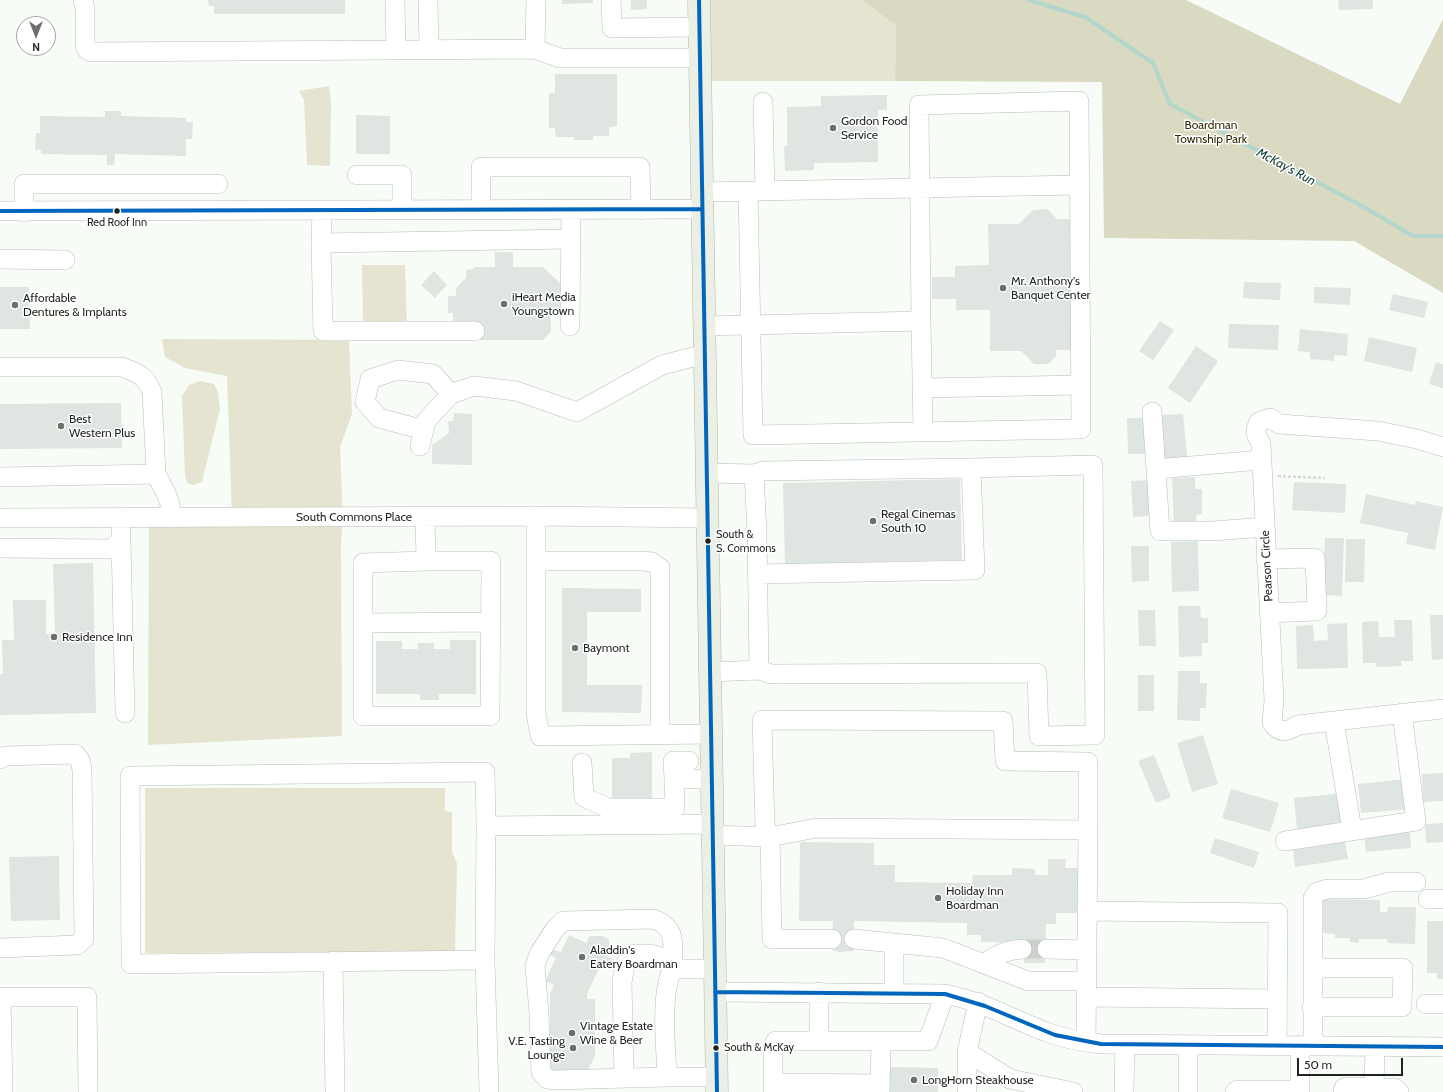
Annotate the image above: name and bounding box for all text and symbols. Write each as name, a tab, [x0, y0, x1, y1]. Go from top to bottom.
north arrow	[16, 16, 56, 56]
text: N	[32, 40, 40, 54]
place label: Gordon Food Service	[841, 114, 908, 142]
park label: Boardman Township Park	[1175, 118, 1247, 146]
marker: Gordon Food Service	[828, 123, 838, 133]
water label: McKay's Run	[1254, 145, 1318, 189]
marker: Red Roof Inn	[112, 206, 122, 216]
place label: Red Roof Inn	[87, 216, 147, 230]
place label: Mr. Anthony's Banquet Center	[1011, 274, 1090, 302]
marker: Mr. Anthony's Banquet Center	[998, 283, 1008, 293]
place label: iHeart Media Youngstown	[512, 290, 576, 318]
place label: Affordable Dentures & Implants	[23, 291, 127, 319]
marker: iHeart Media Youngstown	[499, 299, 509, 309]
marker: Affordable Dentures & Implants	[10, 300, 20, 310]
place label: Best Western Plus	[69, 412, 135, 440]
marker: Best Western Plus	[56, 421, 66, 431]
place label: Regal Cinemas South 10	[881, 507, 956, 535]
street label: South Commons Place	[296, 510, 412, 524]
marker: Regal Cinemas South 10	[868, 516, 878, 526]
place label: South & S. Commons	[716, 528, 776, 554]
street label: Pearson Circle	[1258, 530, 1276, 602]
marker: South & S. Commons	[703, 536, 713, 546]
place label: Residence Inn	[62, 630, 133, 644]
marker: Residence Inn	[49, 632, 59, 642]
place label: Baymont	[583, 641, 630, 655]
marker: Baymont	[570, 643, 580, 653]
place label: Holiday Inn Boardman	[946, 884, 1004, 912]
marker: Holiday Inn Boardman	[933, 893, 943, 903]
place label: Aladdin's Eatery Boardman	[590, 943, 678, 971]
marker: Aladdin's Eatery Boardman	[577, 952, 587, 962]
place label: Vintage Estate Wine & Beer	[580, 1019, 653, 1047]
marker: Vintage Estate Wine & Beer	[567, 1028, 577, 1038]
place label: V.E. Tasting Lounge	[508, 1034, 565, 1062]
place label: South & McKay	[724, 1041, 794, 1055]
marker: V.E. Tasting Lounge	[568, 1043, 578, 1053]
marker: South & McKay	[711, 1043, 721, 1053]
scale bar	[1299, 1050, 1405, 1076]
text: 50 m	[1304, 1057, 1332, 1072]
place label: LongHorn Steakhouse	[922, 1073, 1034, 1087]
marker: LongHorn Steakhouse	[909, 1075, 919, 1085]

